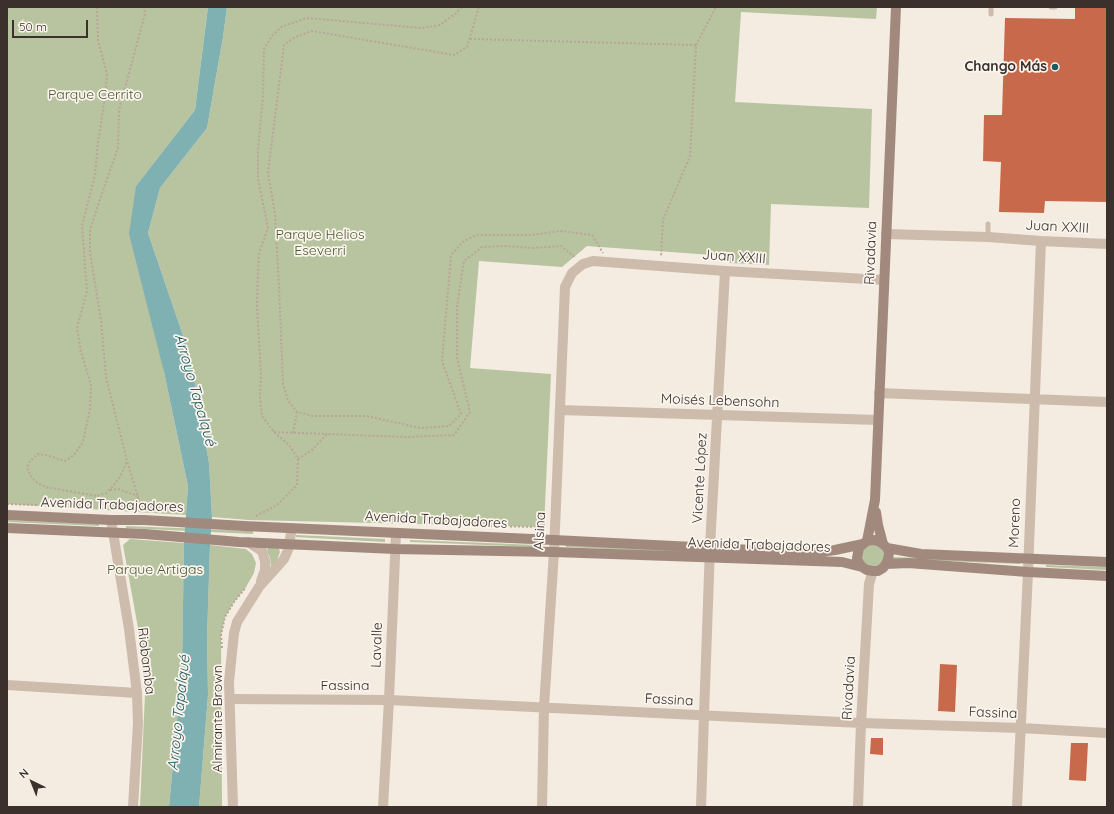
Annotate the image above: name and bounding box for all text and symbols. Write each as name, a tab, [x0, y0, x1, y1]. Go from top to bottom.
scale bar	[14, 12, 90, 38]
text: 50 m	[19, 19, 47, 34]
place label: Chango Más	[965, 59, 1047, 75]
marker: Chango Más	[1050, 62, 1060, 72]
park label: Parque Cerrito	[48, 87, 142, 103]
street label: Juan XXIII	[1025, 217, 1089, 237]
street label: Rivadavia	[861, 221, 881, 285]
park label: Parque Helios Eseverri	[275, 227, 365, 260]
street label: Juan XXIII	[702, 246, 766, 268]
water label: Arroyo Tapalqué	[170, 332, 220, 448]
street label: Moisés Lebensohn	[660, 391, 780, 411]
street label: Vicente López	[689, 432, 711, 524]
street label: Avenida Trabajadores	[40, 494, 184, 516]
street label: Moreno	[1006, 498, 1024, 548]
street label: Avenida Trabajadores	[364, 508, 508, 532]
street label: Alsina	[531, 511, 549, 551]
street label: Avenida Trabajadores	[687, 534, 831, 556]
park label: Parque Artigas	[107, 562, 203, 578]
street label: Lavalle	[368, 622, 386, 668]
street label: Riobamba	[134, 626, 158, 696]
water label: Arroyo Tapalqué	[164, 654, 194, 772]
street label: Rivadavia	[839, 656, 859, 720]
street label: Almirante Brown	[210, 665, 226, 773]
street label: Fassina	[321, 678, 369, 694]
street label: Fassina	[644, 690, 694, 710]
street label: Fassina	[968, 704, 1018, 722]
north arrow	[12, 762, 52, 802]
text: N	[16, 765, 32, 781]

